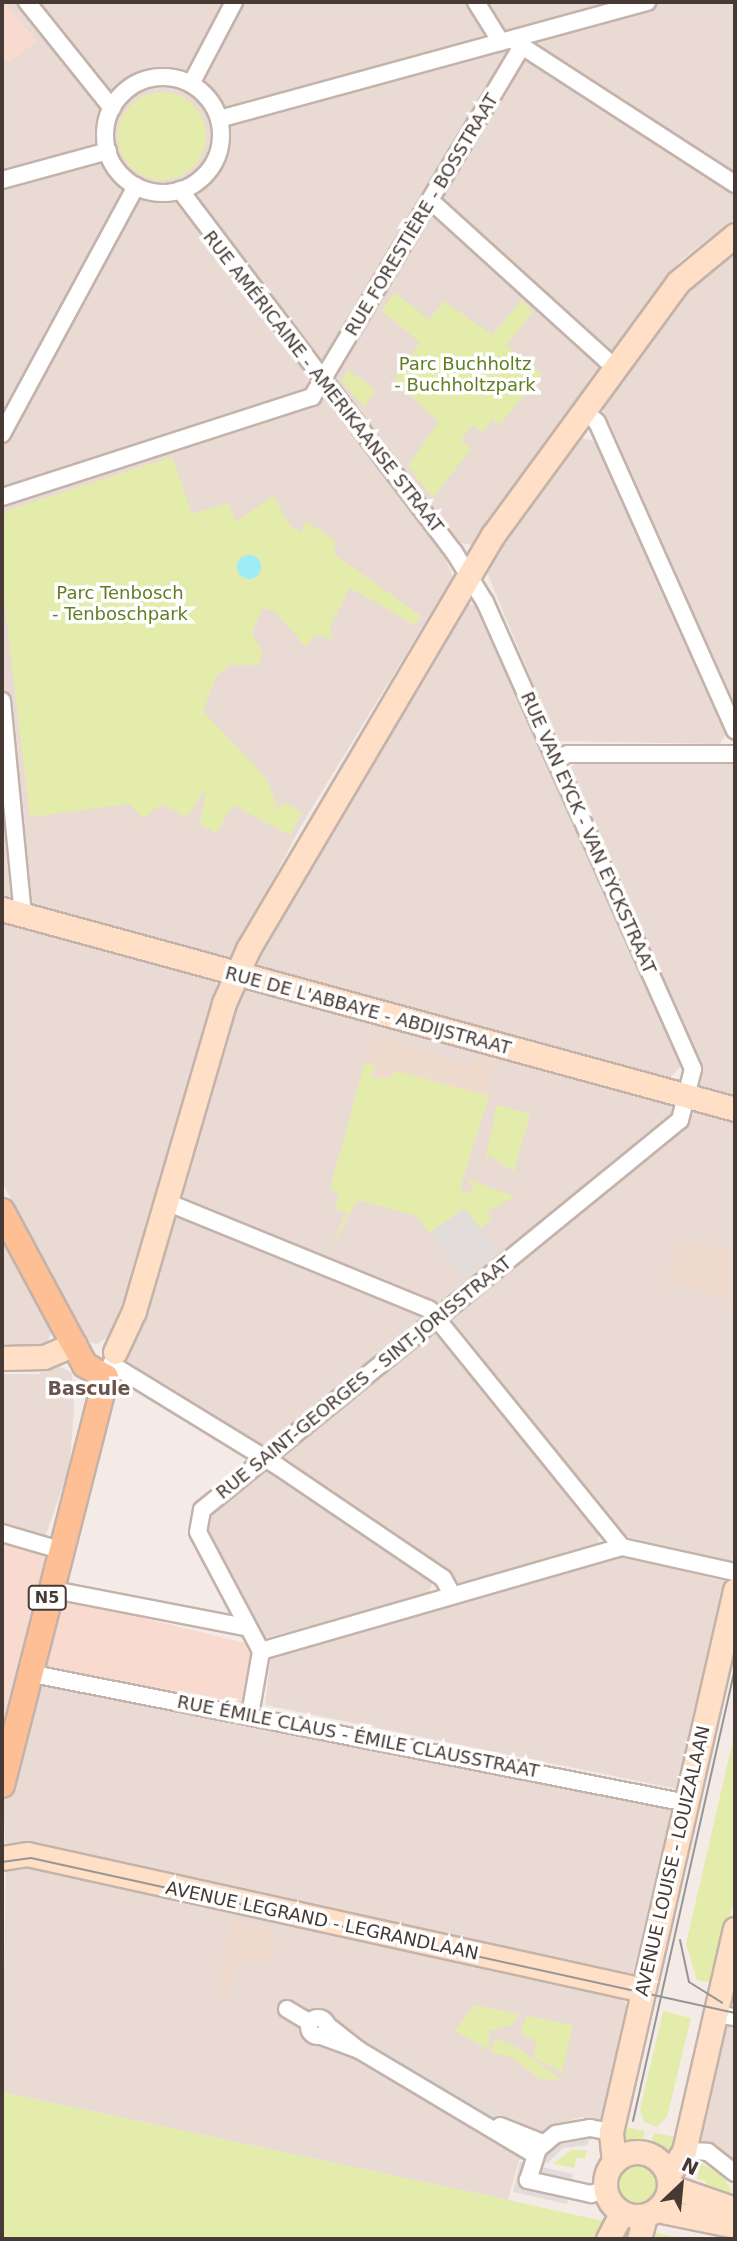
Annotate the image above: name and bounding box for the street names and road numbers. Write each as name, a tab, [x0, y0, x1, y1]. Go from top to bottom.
street label: RUE FORESTIÈRE - BOSSTRAAT	[341, 90, 503, 340]
street label: RUE AMÉRICAINE - AMERIKAANSE STRAAT	[198, 227, 448, 537]
street label: RUE VAN EYCK - VAN EYCKSTRAAT	[516, 689, 660, 977]
street label: RUE DE L'ABBAYE - ABDIJSTRAAT	[223, 962, 513, 1060]
street label: RUE SAINT-GEORGES - SINT-JORISSTRAAT	[212, 1252, 516, 1504]
road number: N5	[26, 1586, 68, 1610]
street label: RUE ÉMILE CLAUS - ÉMILE CLAUSSTRAAT	[175, 1691, 541, 1783]
street label: AVENUE LOUISE - LOUIZALAAN	[631, 1724, 715, 1998]
street label: AVENUE LEGRAND - LEGRANDLAAN	[164, 1877, 480, 1965]

